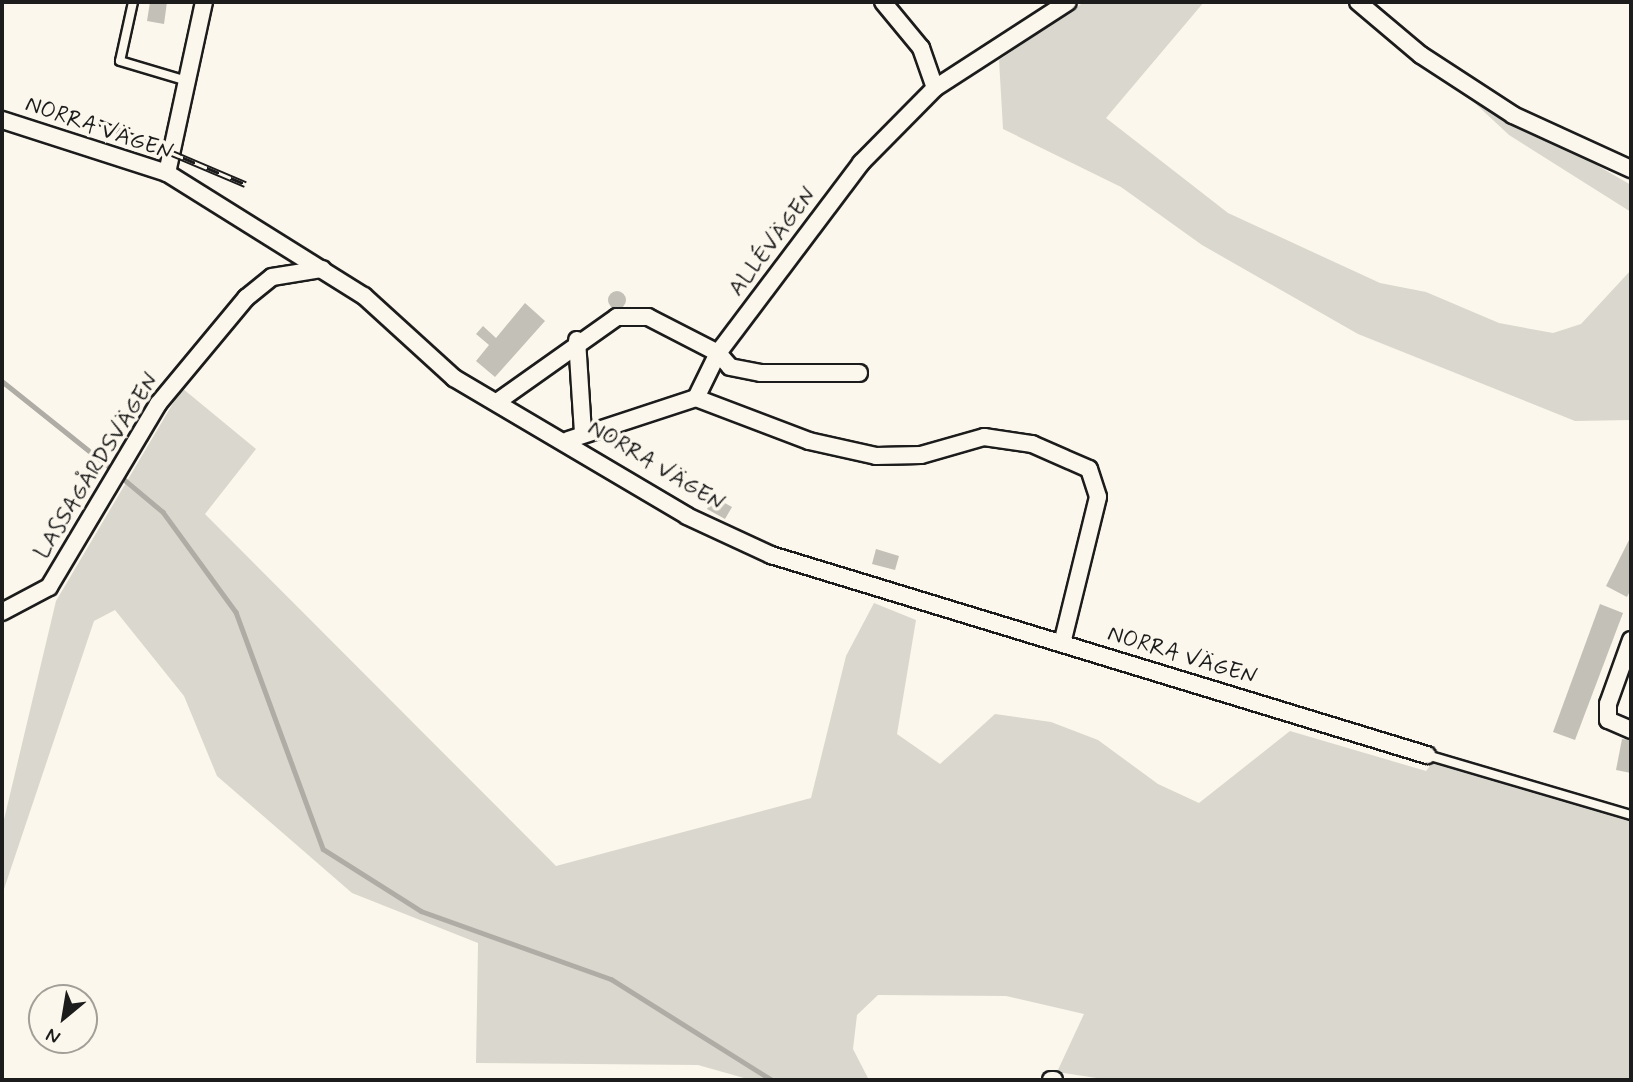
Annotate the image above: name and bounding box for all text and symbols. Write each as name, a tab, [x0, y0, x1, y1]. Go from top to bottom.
street label: NORRA VÄGEN	[21, 91, 177, 167]
street label: ALLÉVÄGEN	[723, 182, 823, 302]
street label: LASSAGÅRDSVÄGEN	[29, 368, 165, 564]
street label: NORRA VÄGEN	[583, 414, 729, 518]
street label: NORRA VÄGEN	[1104, 620, 1260, 692]
north arrow	[28, 984, 98, 1054]
text: N	[42, 1022, 65, 1050]

